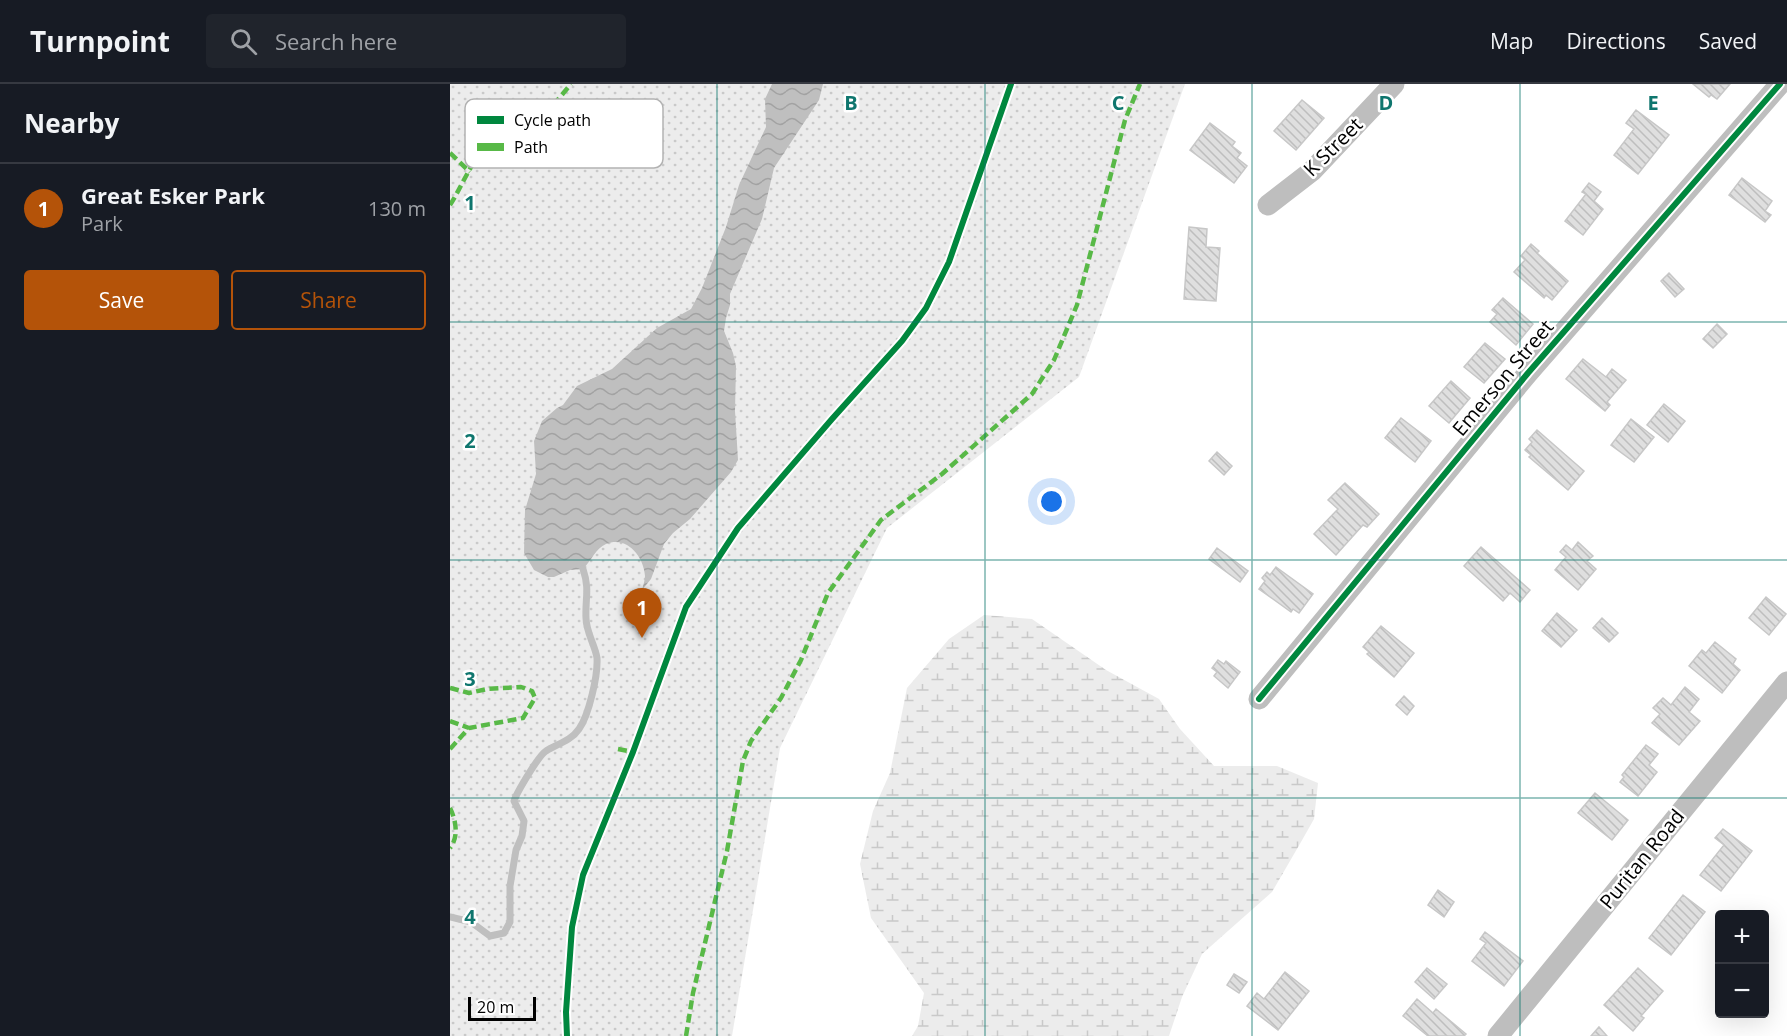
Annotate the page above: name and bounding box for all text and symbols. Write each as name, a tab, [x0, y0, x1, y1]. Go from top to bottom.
search box	[206, 14, 626, 68]
text: Turnpoint	[30, 22, 170, 60]
icon: search	[227, 25, 260, 58]
text: Search here	[275, 26, 397, 56]
text: Map	[1490, 27, 1533, 55]
text: Directions	[1566, 27, 1666, 55]
text: Saved	[1699, 27, 1757, 55]
text: B	[844, 89, 858, 116]
text: C	[1112, 89, 1125, 116]
text: D	[1379, 89, 1393, 116]
text: E	[1647, 89, 1659, 116]
legend	[465, 99, 663, 168]
text: Nearby	[24, 105, 119, 141]
text: Cycle path	[514, 109, 591, 131]
street label: K Street	[1297, 111, 1368, 182]
text: Path	[514, 136, 548, 158]
text: Great Esker Park	[81, 180, 265, 210]
text: 1	[464, 189, 476, 216]
text: 1	[38, 195, 49, 222]
text: 130 m	[368, 195, 426, 222]
text: Park	[81, 210, 123, 237]
button: Save	[24, 270, 219, 330]
button: Share	[231, 270, 426, 330]
street label: Emerson Street	[1446, 314, 1559, 441]
text: 2	[464, 427, 476, 454]
your location	[1037, 487, 1066, 516]
pin: 1	[622, 588, 662, 638]
text: 3	[464, 665, 476, 692]
street label: Puritan Road	[1593, 803, 1690, 914]
text: 4	[464, 903, 476, 930]
map controls	[1715, 910, 1769, 1018]
button: +	[1715, 910, 1769, 964]
button: −	[1715, 964, 1769, 1018]
scale bar	[468, 994, 536, 1022]
text: 20 m	[477, 996, 514, 1018]

